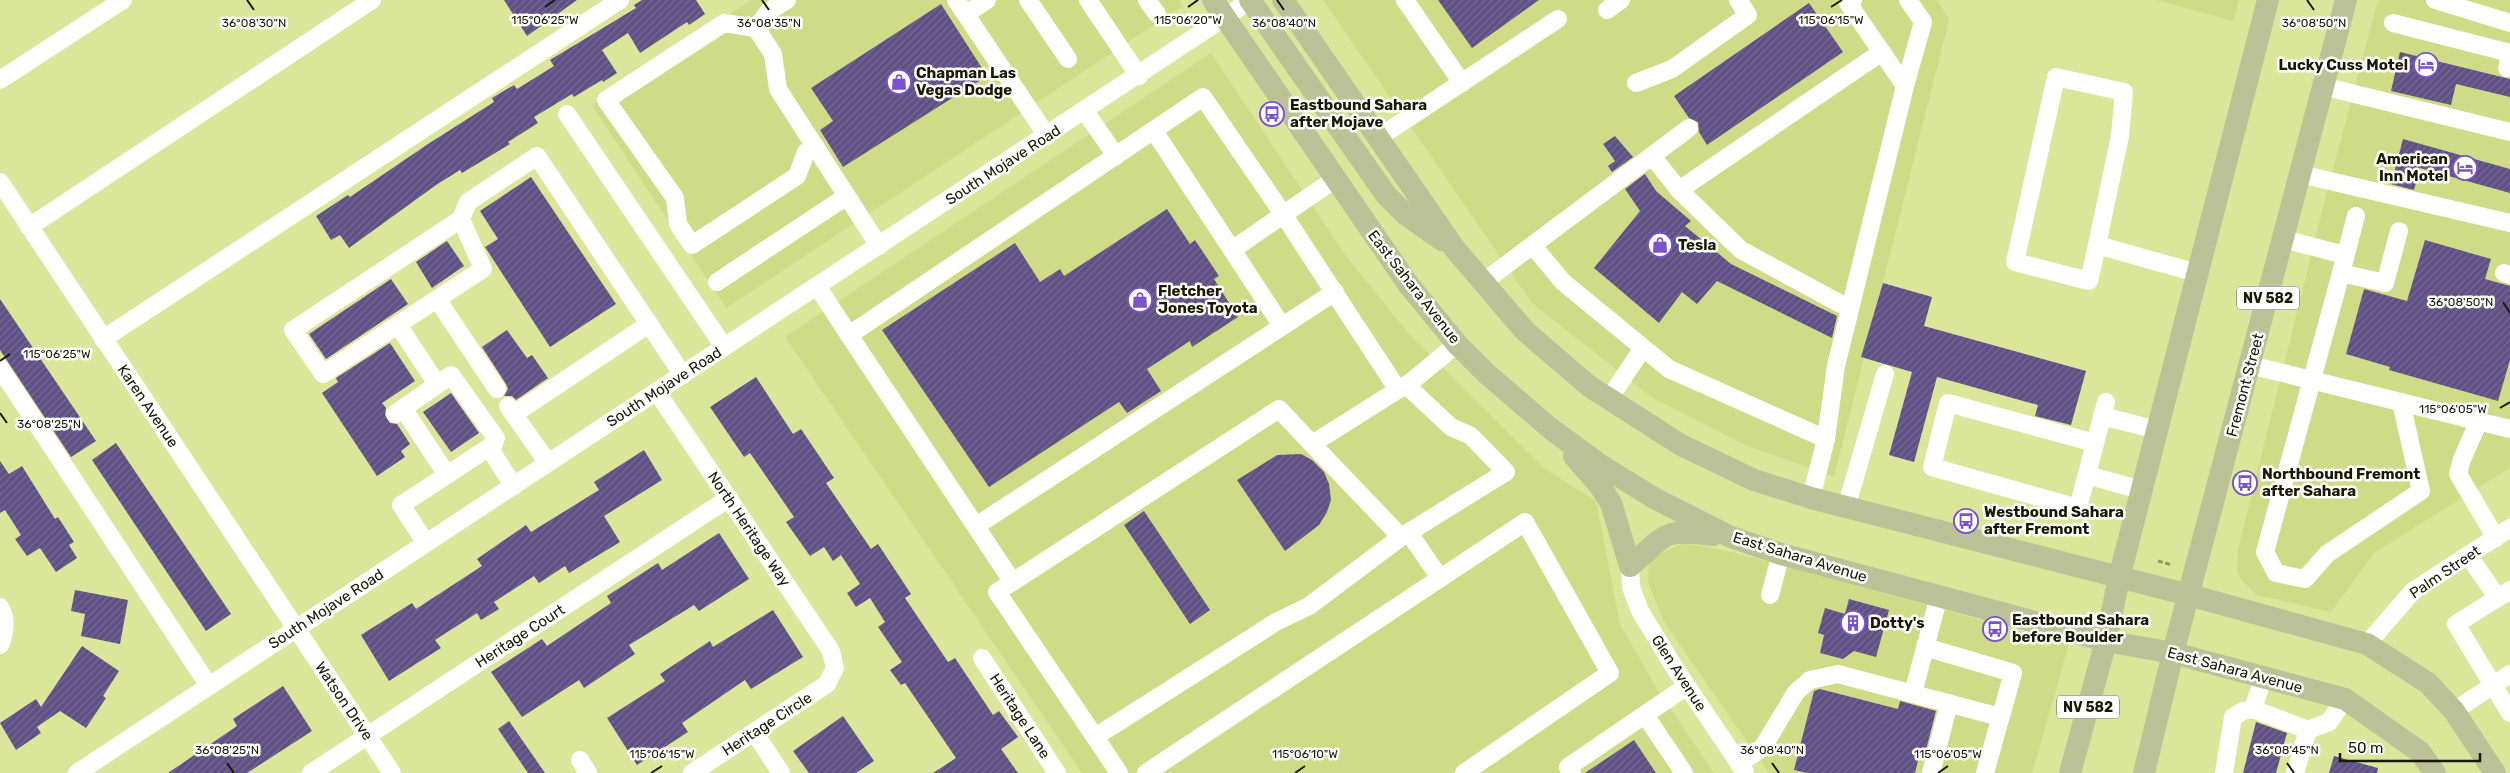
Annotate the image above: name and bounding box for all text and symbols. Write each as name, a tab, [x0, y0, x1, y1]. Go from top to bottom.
text: 115°06'25"W	[511, 13, 579, 27]
text: 115°06'20"W	[1154, 13, 1222, 27]
text: 115°06'15"W	[1798, 13, 1864, 27]
text: 36°08'30"N	[222, 16, 286, 30]
text: 36°08'35"N	[737, 16, 801, 30]
text: 36°08'40"N	[1252, 16, 1316, 30]
text: 36°08'50"N	[2282, 16, 2346, 30]
hotel icon: Lucky Cuss Motel	[2413, 52, 2439, 78]
place label: Lucky Cuss Motel	[2278, 56, 2408, 74]
place label: Chapman Las Vegas Dodge	[916, 64, 1016, 99]
shop icon: Chapman Las Vegas Dodge	[886, 69, 912, 95]
place label: Eastbound Sahara after Mojave	[1290, 96, 1427, 131]
bus stop icon: Eastbound Sahara after Mojave	[1259, 101, 1285, 127]
street label: South Mojave Road	[942, 121, 1064, 209]
place label: American Inn Motel	[2376, 150, 2448, 185]
hotel icon: American Inn Motel	[2452, 155, 2478, 181]
street label: East Sahara Avenue	[1364, 227, 1464, 347]
shop icon: Tesla	[1647, 232, 1673, 258]
place label: Tesla	[1678, 236, 1717, 254]
place label: Fletcher Jones Toyota	[1158, 282, 1258, 317]
road number: NV 582	[2237, 286, 2299, 310]
shop icon: Fletcher Jones Toyota	[1127, 287, 1153, 313]
text: 36°08'50"N	[2429, 295, 2493, 309]
street label: Fremont Street	[2223, 331, 2267, 439]
street label: South Mojave Road	[603, 343, 725, 431]
text: 115°06'25"W	[23, 347, 91, 361]
street label: Karen Avenue	[114, 361, 182, 451]
text: 115°06'05"W	[2419, 402, 2487, 416]
text: 36°08'25"N	[17, 417, 81, 431]
place label: Northbound Fremont after Sahara	[2262, 465, 2420, 500]
street label: North Heritage Way	[704, 468, 794, 590]
bus stop icon: Northbound Fremont after Sahara	[2232, 470, 2258, 496]
place label: Westbound Sahara after Fremont	[1984, 503, 2124, 538]
bus stop icon: Westbound Sahara after Fremont	[1953, 508, 1979, 534]
street label: East Sahara Avenue	[1731, 528, 1869, 586]
street label: Palm Street	[2406, 542, 2484, 602]
street label: South Mojave Road	[265, 565, 387, 653]
street label: Heritage Court	[472, 600, 568, 672]
building icon: Dotty's	[1840, 610, 1866, 636]
place label: Eastbound Sahara before Boulder	[2012, 611, 2149, 646]
place label: Dotty's	[1870, 614, 1925, 632]
bus stop icon: Eastbound Sahara before Boulder	[1982, 616, 2008, 642]
street label: Glen Avenue	[1648, 632, 1710, 714]
street label: East Sahara Avenue	[2165, 643, 2305, 697]
street label: Watson Drive	[311, 658, 377, 744]
street label: Heritage Lane	[986, 670, 1054, 762]
street label: Heritage Circle	[719, 688, 815, 760]
road number: NV 582	[2057, 696, 2119, 719]
scale bar	[2340, 730, 2480, 762]
text: 50 m	[2348, 739, 2383, 757]
text: 36°08'25"N	[195, 743, 259, 757]
text: 36°08'40"N	[1740, 743, 1804, 757]
text: 36°08'45"N	[2255, 743, 2319, 757]
text: 115°06'15"W	[629, 747, 695, 761]
text: 115°06'10"W	[1272, 747, 1338, 761]
text: 115°06'05"W	[1914, 747, 1982, 761]

